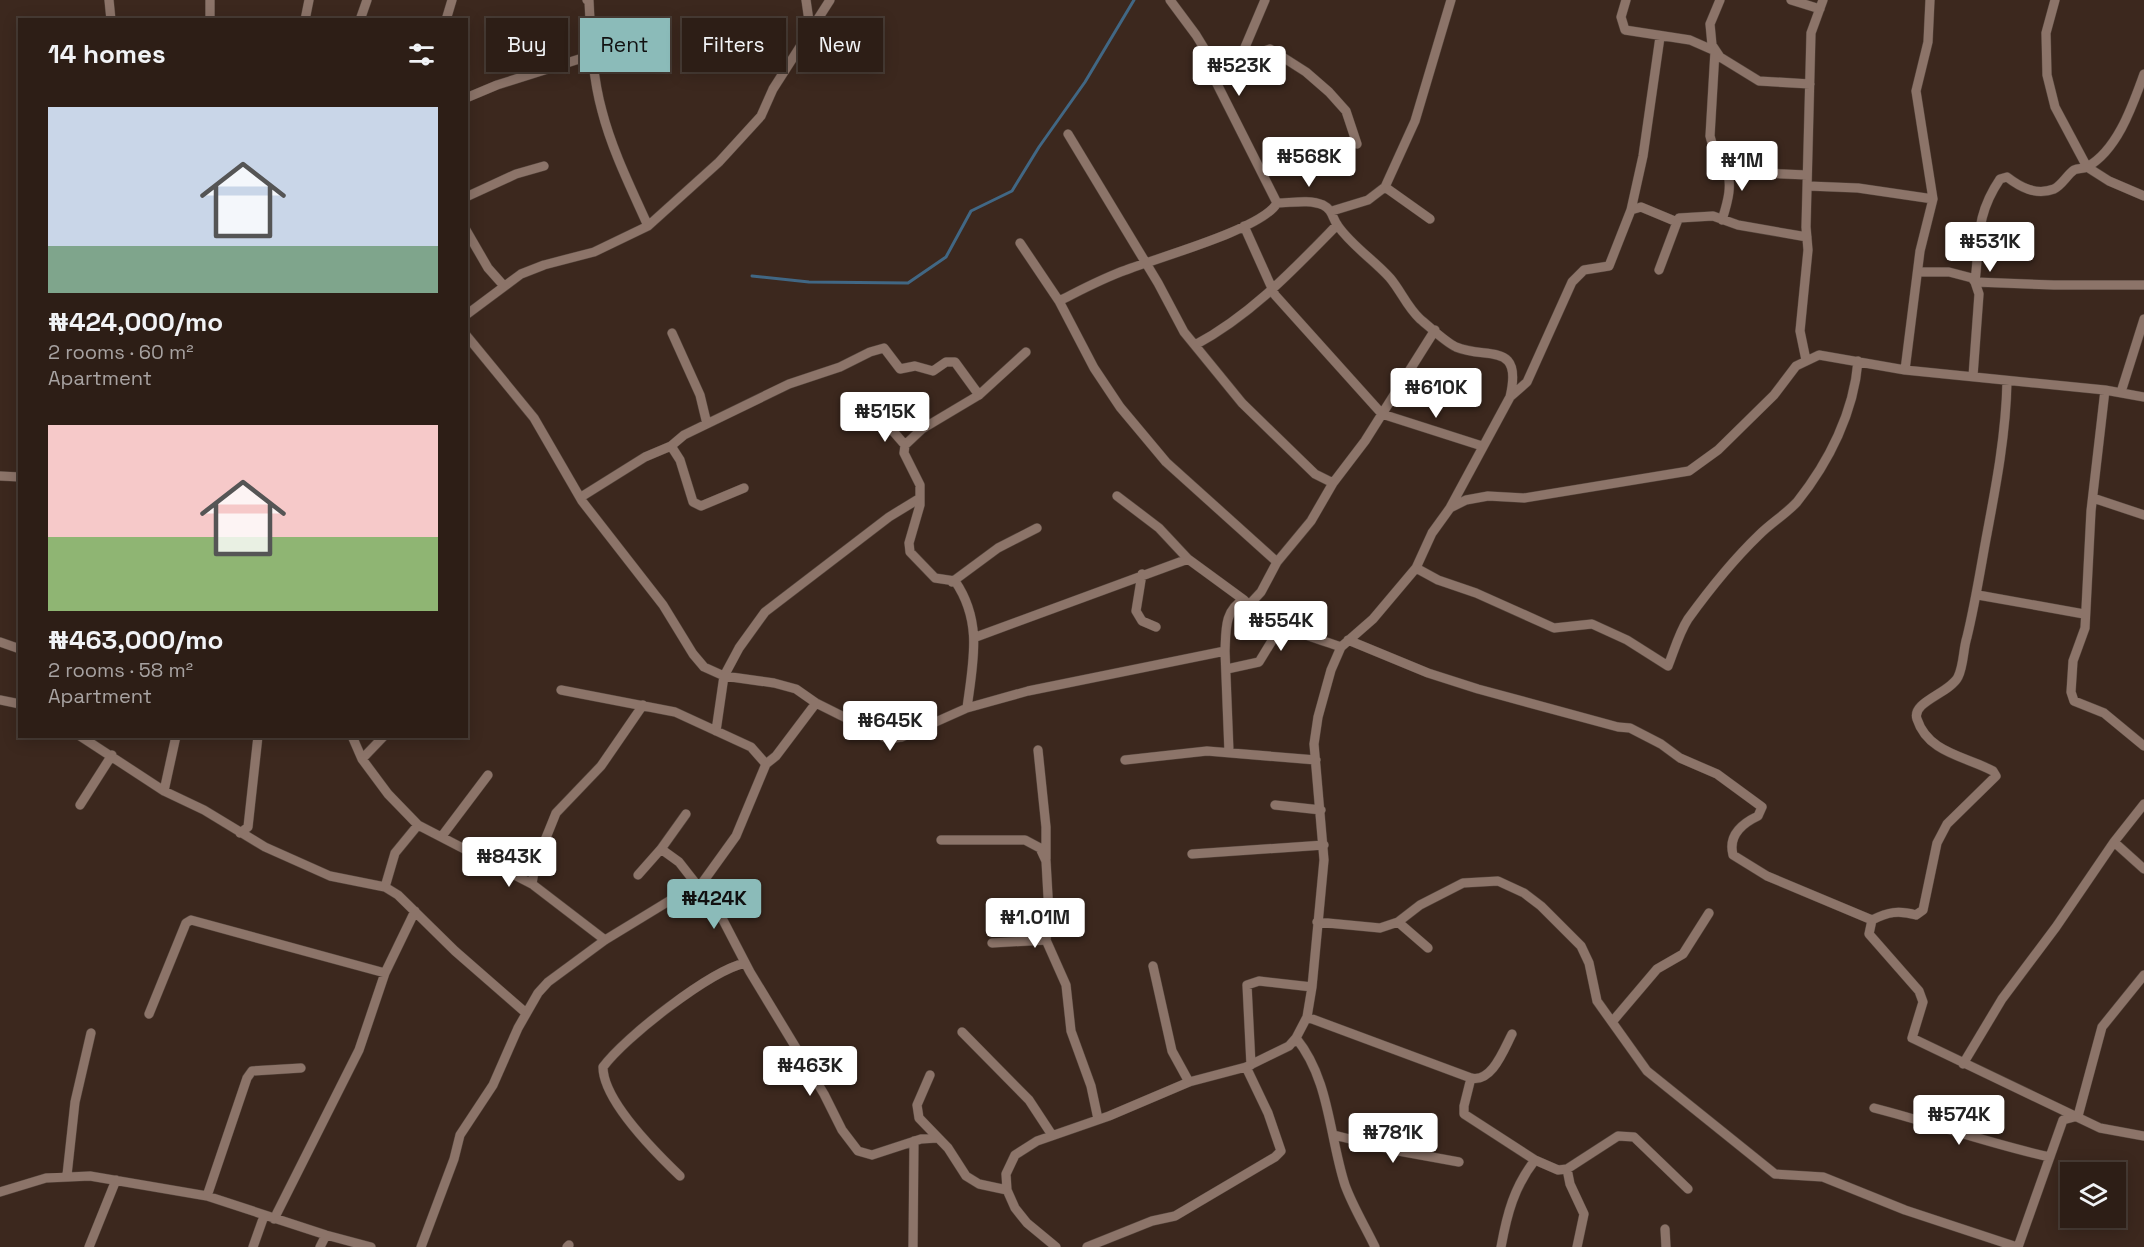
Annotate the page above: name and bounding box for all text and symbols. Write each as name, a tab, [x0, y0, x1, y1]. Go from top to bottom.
chip: Buy	[486, 18, 568, 72]
chip: Rent	[580, 18, 670, 72]
chip: Filters	[682, 18, 786, 72]
chip: New	[798, 18, 883, 72]
text: 14 homes	[48, 37, 166, 71]
icon: filters	[405, 38, 438, 71]
pin: ₦523K	[1197, 46, 1281, 97]
text: ₦523K	[1207, 52, 1271, 78]
pin: ₦568K	[1267, 137, 1351, 188]
pin: ₦1M	[1713, 141, 1771, 192]
text: ₦568K	[1277, 143, 1342, 169]
icon: home	[189, 146, 297, 254]
text: ₦1M	[1721, 147, 1763, 173]
pin: ₦531K	[1948, 222, 2032, 273]
text: ₦531K	[1959, 228, 2021, 254]
text: ₦424,000/mo	[48, 305, 223, 339]
text: 2 rooms · 60 m²	[48, 339, 194, 365]
text: Apartment	[48, 365, 152, 391]
pin: ₦610K	[1394, 368, 1478, 419]
text: ₦610K	[1405, 374, 1467, 400]
pin: ₦515K	[843, 392, 927, 443]
text: ₦515K	[854, 398, 916, 424]
icon: home	[189, 464, 297, 572]
pin: ₦554K	[1239, 601, 1323, 652]
text: ₦554K	[1248, 607, 1314, 633]
text: ₦463,000/mo	[48, 623, 223, 657]
text: 2 rooms · 58 m²	[48, 657, 193, 683]
text: Apartment	[48, 683, 152, 709]
pin: ₦645K	[848, 701, 932, 752]
text: ₦645K	[857, 707, 923, 733]
pin: ₦843K	[467, 837, 551, 888]
text: ₦843K	[476, 843, 542, 869]
pin: ₦424K	[672, 879, 756, 930]
text: ₦424K	[681, 885, 747, 911]
pin: ₦1.01M	[986, 898, 1084, 949]
text: ₦1.01M	[1000, 904, 1070, 930]
pin: ₦463K	[768, 1046, 852, 1097]
text: ₦463K	[777, 1052, 843, 1078]
pin: ₦574K	[1917, 1095, 2001, 1146]
text: ₦574K	[1927, 1101, 1991, 1127]
pin: ₦781K	[1351, 1113, 1435, 1164]
text: ₦781K	[1363, 1119, 1423, 1145]
map controls	[2060, 1162, 2126, 1228]
button: layers	[2060, 1162, 2126, 1228]

